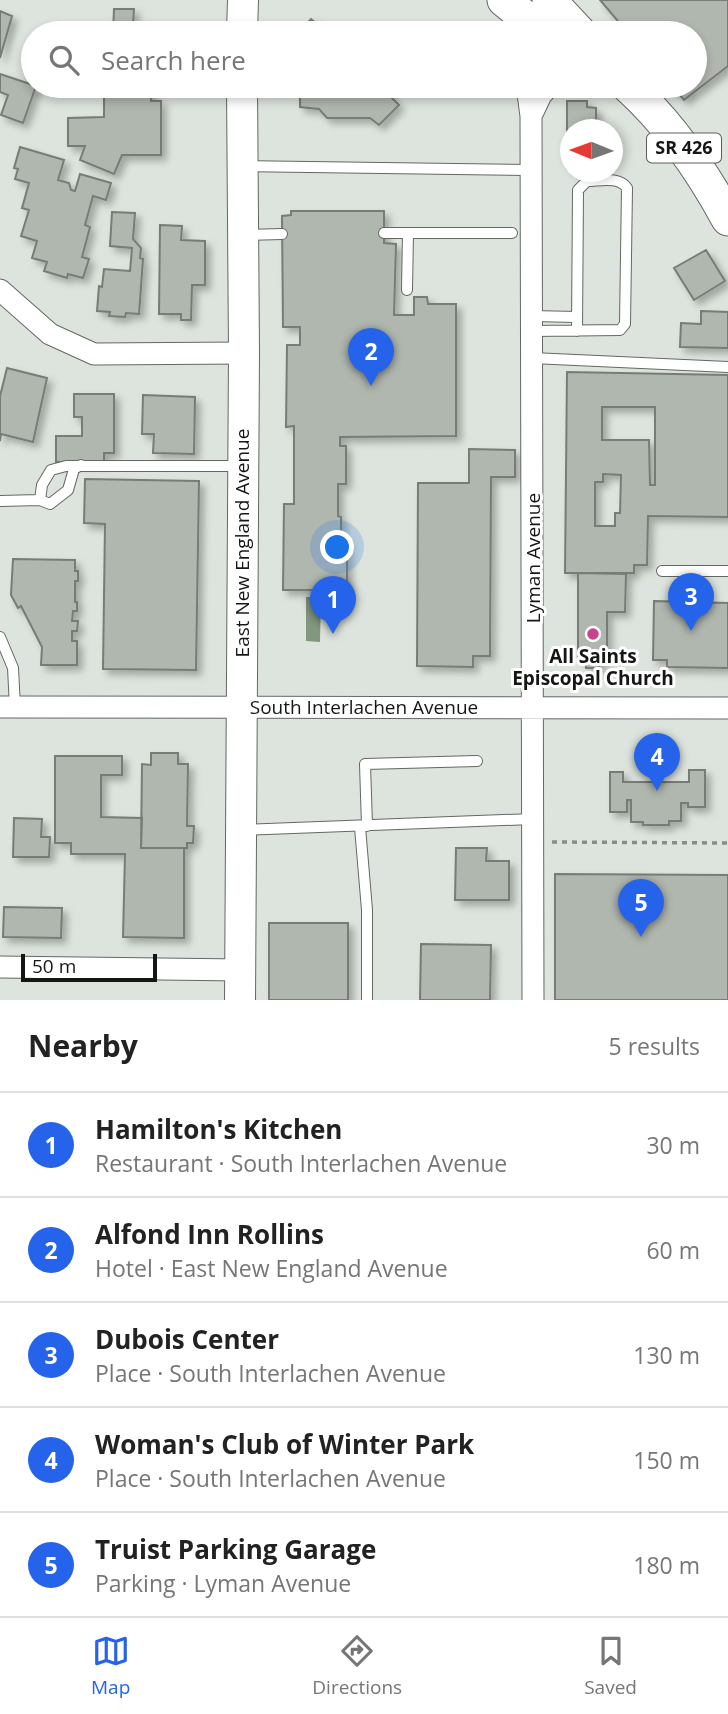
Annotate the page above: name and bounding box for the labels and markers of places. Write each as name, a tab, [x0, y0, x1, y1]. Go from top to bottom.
pin: 2	[348, 328, 394, 386]
pin: 3	[668, 573, 714, 631]
pin: 1	[310, 576, 356, 634]
marker: All Saints Episcopal Church	[585, 626, 601, 642]
place label: All Saints Episcopal Church	[512, 643, 674, 691]
pin: 4	[634, 733, 680, 791]
pin: 5	[618, 879, 664, 937]

